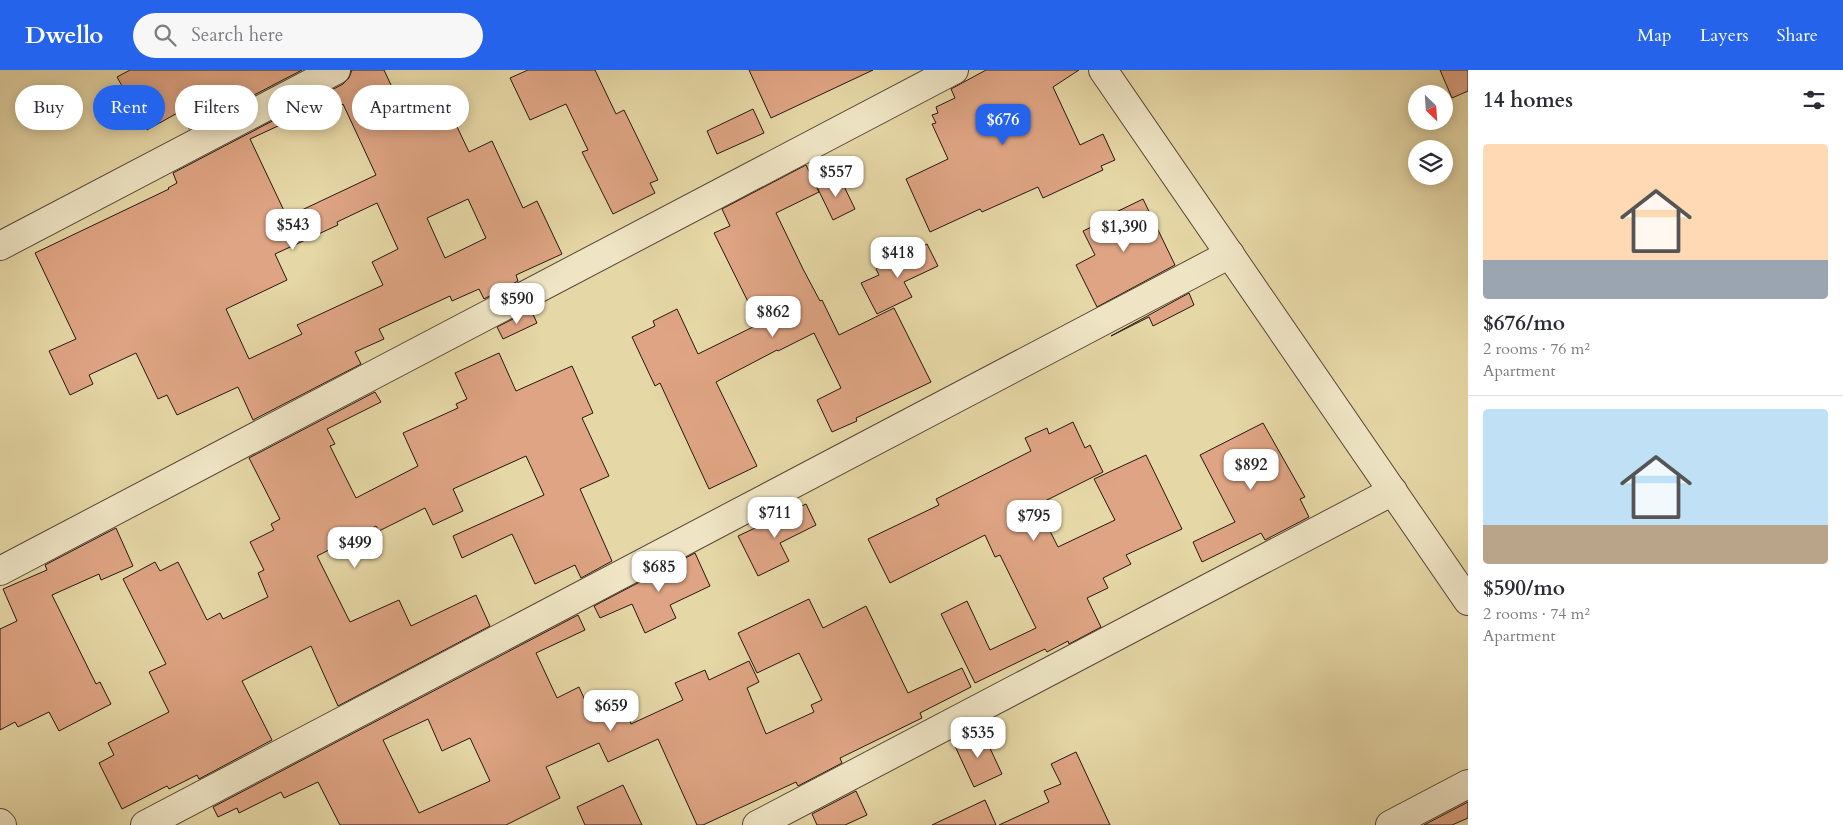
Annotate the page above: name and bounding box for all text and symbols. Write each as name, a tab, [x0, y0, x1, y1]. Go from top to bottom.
search box	[133, 13, 483, 58]
text: Dwello	[25, 19, 103, 52]
icon: search	[151, 21, 179, 49]
text: Search here	[191, 22, 283, 48]
text: Map	[1637, 23, 1672, 48]
text: Layers	[1700, 23, 1749, 48]
text: Share	[1777, 23, 1818, 48]
chip: Buy	[15, 85, 83, 130]
chip: Rent	[93, 85, 165, 130]
chip: Filters	[175, 85, 258, 130]
chip: New	[268, 85, 342, 130]
chip: Apartment	[352, 85, 469, 130]
north arrow	[1408, 85, 1452, 130]
map controls	[1408, 85, 1453, 185]
text: 14 homes	[1483, 86, 1573, 115]
icon: filters	[1800, 86, 1828, 114]
pin: $676	[973, 104, 1033, 146]
text: $676	[987, 109, 1019, 131]
button: layers	[1408, 140, 1453, 185]
pin: $557	[806, 156, 866, 198]
text: $557	[820, 161, 852, 183]
icon: home	[1611, 176, 1701, 266]
pin: $543	[263, 208, 323, 251]
pin: $1,390	[1083, 210, 1165, 253]
text: $543	[277, 214, 309, 236]
text: $1,390	[1101, 216, 1147, 238]
pin: $418	[868, 236, 928, 279]
text: $418	[882, 242, 914, 264]
pin: $590	[487, 282, 547, 325]
text: $590	[501, 288, 533, 310]
pin: $862	[743, 296, 803, 338]
text: $862	[757, 301, 789, 323]
text: $676/mo	[1483, 309, 1565, 338]
text: 2 rooms · 76 m²	[1483, 338, 1590, 360]
text: Apartment	[1483, 360, 1556, 382]
icon: home	[1611, 442, 1701, 532]
pin: $892	[1221, 448, 1281, 491]
text: $892	[1235, 454, 1267, 476]
pin: $711	[745, 496, 805, 539]
pin: $795	[1004, 500, 1064, 542]
text: $711	[759, 502, 791, 524]
text: $795	[1018, 505, 1050, 527]
pin: $499	[325, 526, 385, 569]
text: $499	[339, 532, 371, 554]
pin: $685	[629, 550, 689, 593]
text: $685	[643, 556, 675, 578]
text: $590/mo	[1483, 574, 1565, 603]
text: 2 rooms · 74 m²	[1483, 603, 1590, 625]
text: Apartment	[1483, 625, 1556, 647]
pin: $659	[581, 690, 641, 732]
text: $659	[595, 695, 627, 717]
pin: $535	[948, 716, 1008, 759]
text: $535	[962, 722, 994, 744]

